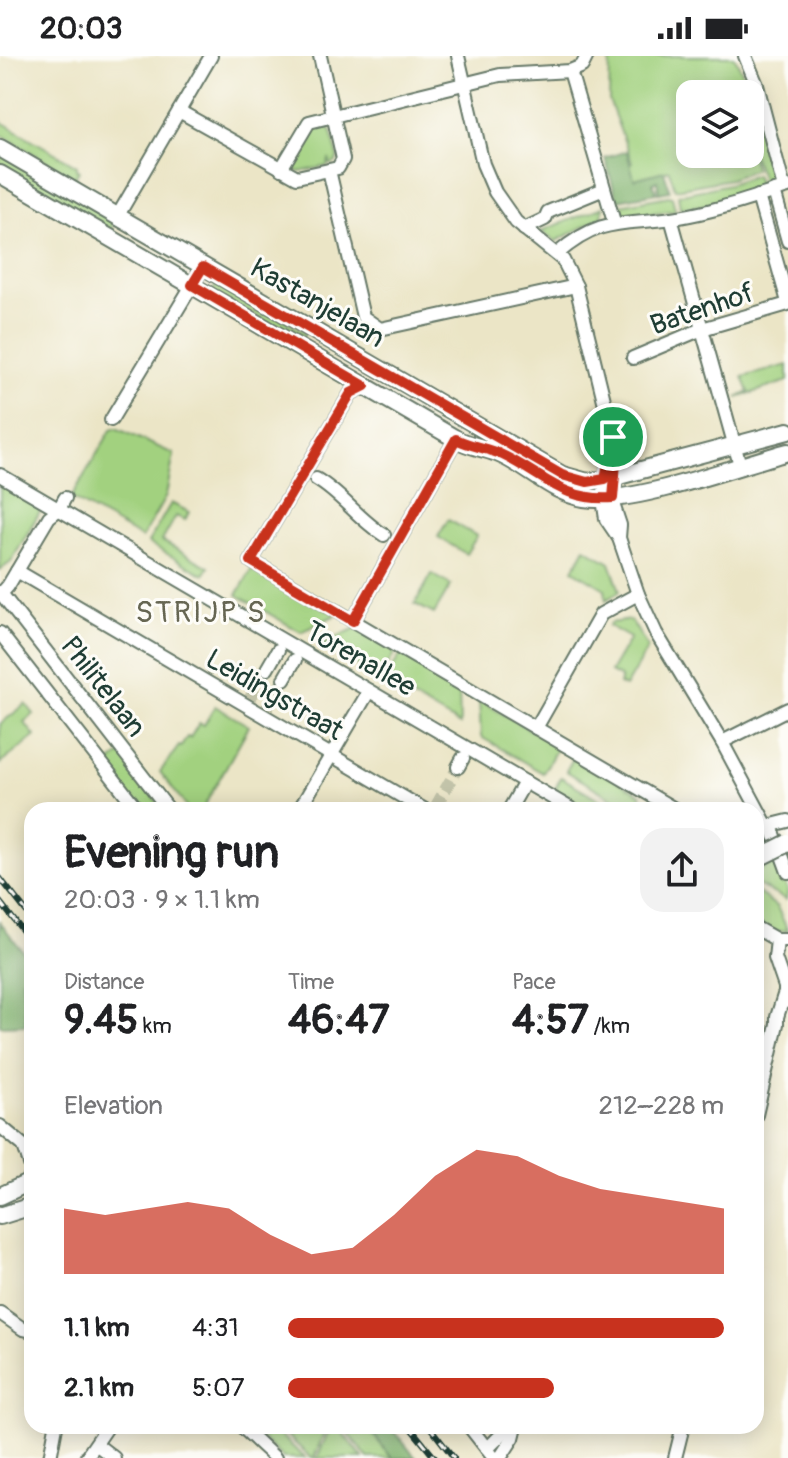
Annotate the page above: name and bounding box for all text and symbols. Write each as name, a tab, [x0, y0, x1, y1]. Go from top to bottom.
text: 20:03	[40, 10, 123, 47]
map controls	[676, 80, 764, 168]
button: layers	[676, 80, 764, 168]
street label: Kastanjelaan	[244, 251, 391, 356]
street label: Batenhof	[646, 275, 759, 344]
pin	[579, 403, 647, 471]
icon: arrive	[591, 415, 635, 459]
district label: STRIJP S	[136, 594, 266, 631]
street label: Torenallee	[299, 614, 422, 705]
street label: Philitelaan	[53, 630, 153, 744]
street label: Leidingstraat	[199, 642, 350, 749]
text: Evening run	[64, 826, 279, 881]
button: share	[640, 828, 724, 912]
text: 20:03 · 9 × 1.1 km	[64, 884, 260, 916]
text: Distance	[64, 968, 144, 996]
text: Time	[288, 968, 334, 996]
text: Pace	[512, 968, 556, 996]
text: 9.45	[64, 996, 138, 1045]
text: 46:47	[288, 996, 390, 1045]
text: 4:57	[512, 996, 589, 1045]
text: km	[138, 1012, 172, 1040]
text: /km	[589, 1012, 630, 1040]
text: Elevation	[64, 1090, 163, 1122]
text: 212–228 m	[599, 1090, 724, 1122]
text: 1.1 km	[64, 1312, 130, 1344]
text: 4:31	[192, 1312, 239, 1344]
text: 2.1 km	[64, 1372, 134, 1404]
text: 5:07	[192, 1372, 245, 1404]

